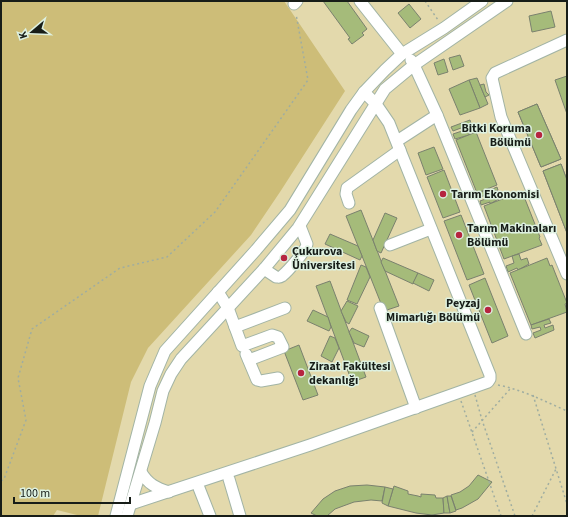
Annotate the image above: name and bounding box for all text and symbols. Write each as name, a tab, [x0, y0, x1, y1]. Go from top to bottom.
north arrow	[12, 12, 52, 52]
text: K	[15, 29, 31, 41]
place label: Bitki Koruma Bölümü	[462, 120, 531, 151]
marker: Bitki Koruma Bölümü	[534, 130, 544, 140]
place label: Tarım Ekonomisi	[451, 186, 539, 203]
marker: Tarım Ekonomisi	[438, 189, 448, 199]
place label: Tarım Makinaları Bölümü	[467, 220, 556, 251]
marker: Tarım Makinaları Bölümü	[454, 230, 464, 240]
place label: Çukurova Üniversitesi	[292, 243, 355, 274]
marker: Çukurova Üniversitesi	[279, 253, 289, 263]
place label: Peyzaj Mimarlığı Bölümü	[386, 295, 480, 326]
marker: Peyzaj Mimarlığı Bölümü	[483, 305, 493, 315]
place label: Ziraat Fakültesi dekanlığı	[309, 358, 391, 389]
marker: Ziraat Fakültesi dekanlığı	[296, 368, 306, 378]
scale bar	[14, 479, 130, 505]
text: 100 m	[20, 485, 50, 502]

